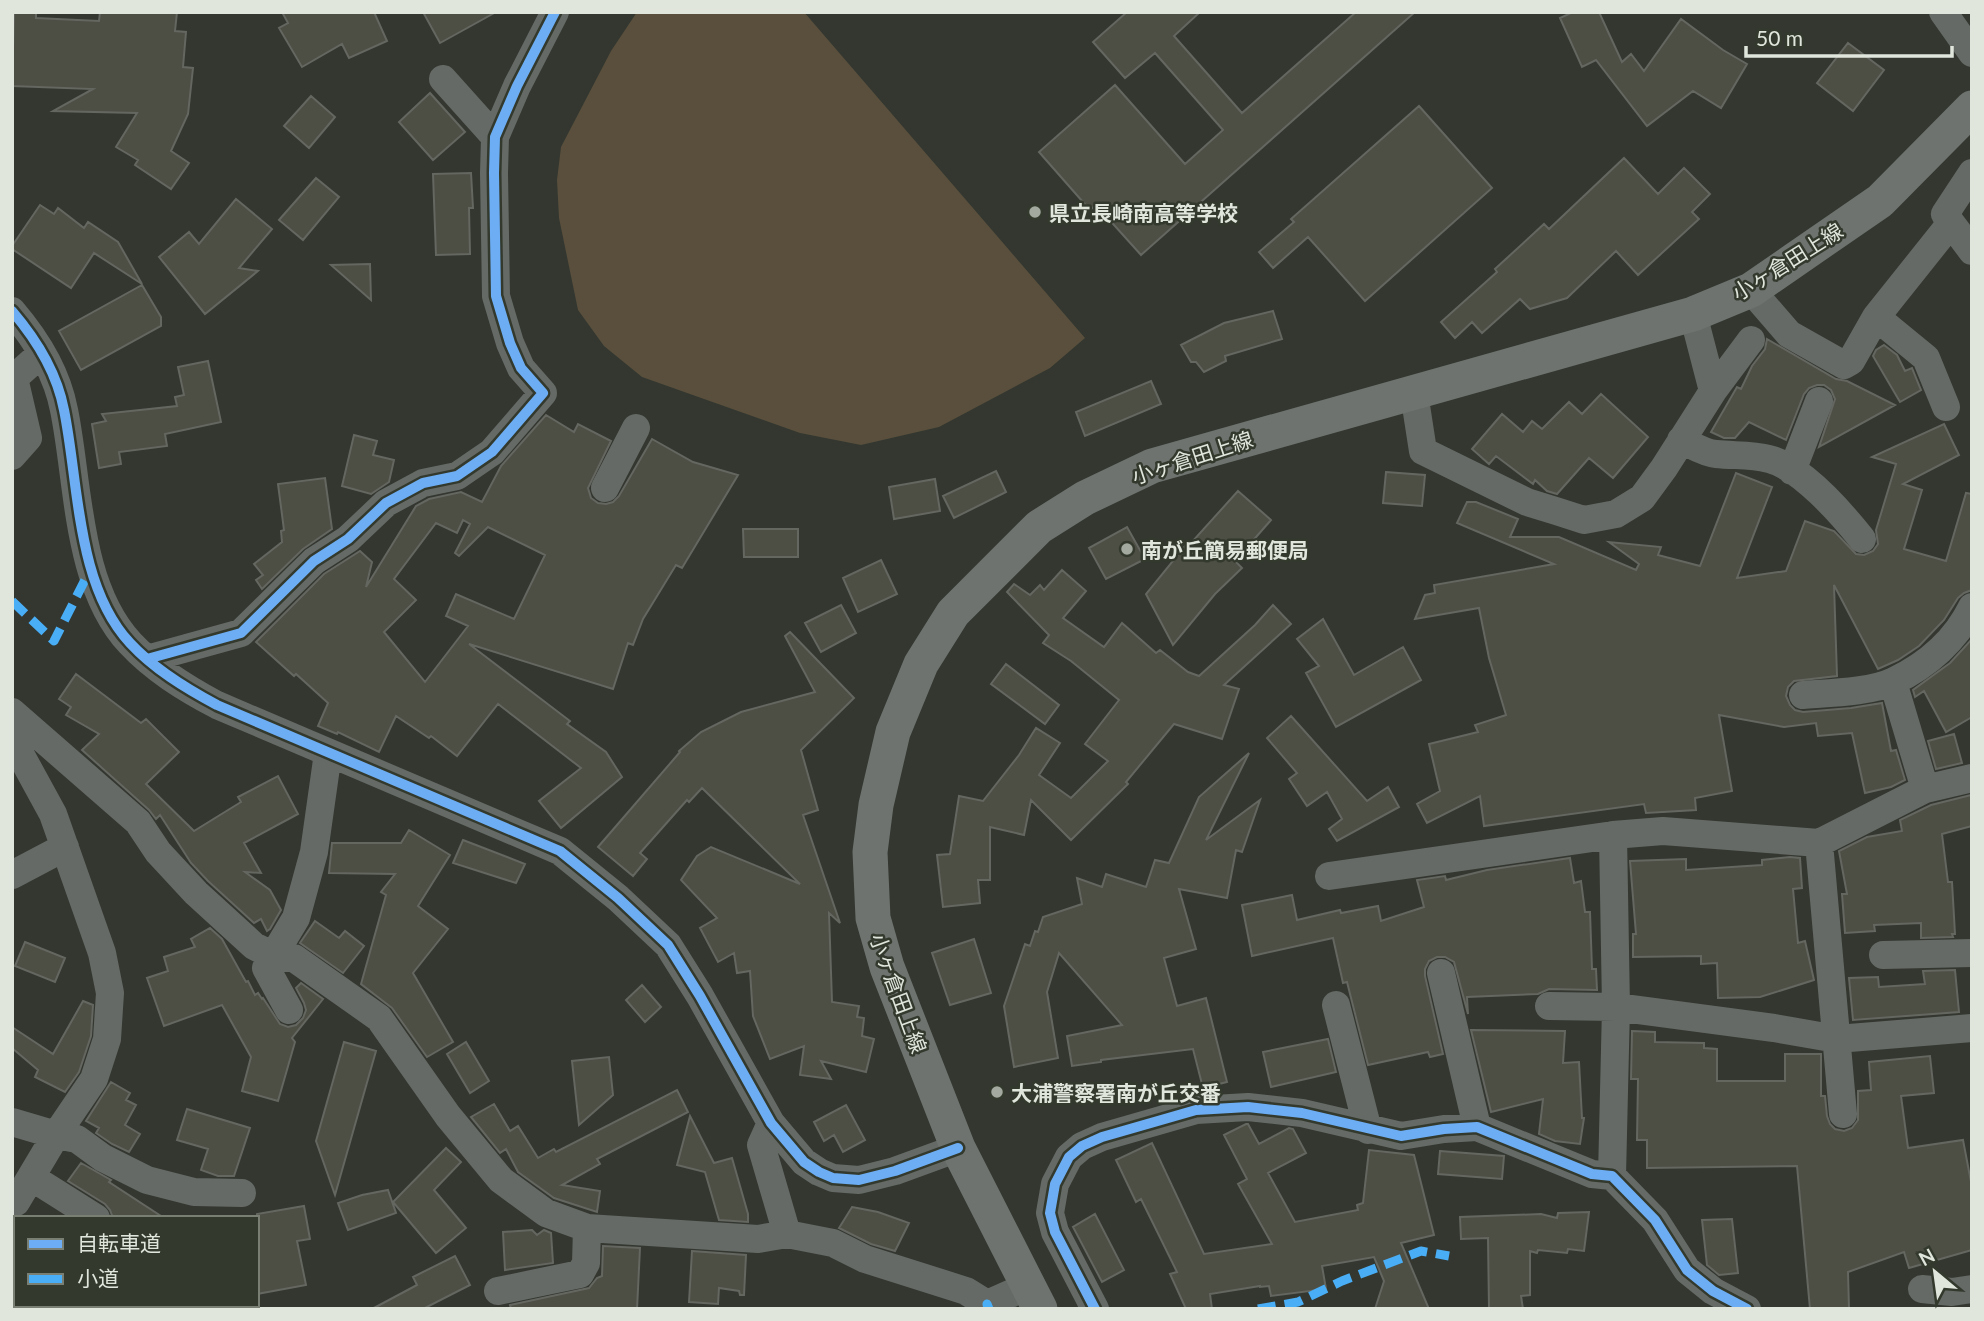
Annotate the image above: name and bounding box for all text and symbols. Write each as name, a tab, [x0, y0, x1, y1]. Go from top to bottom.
scale bar	[1746, 14, 1952, 58]
text: 50 m	[1756, 25, 1803, 50]
place label: 県立長崎南高等学校	[1049, 200, 1238, 225]
marker: 県立長崎南高等学校	[1027, 204, 1043, 220]
street label: 小ヶ倉田上線	[1727, 217, 1847, 305]
street label: 小ヶ倉田上線	[1128, 426, 1256, 488]
place label: 南が丘簡易郵便局	[1141, 537, 1309, 562]
marker: 南が丘簡易郵便局	[1119, 541, 1135, 557]
street label: 小ヶ倉田上線	[866, 930, 932, 1056]
place label: 大浦警察署南が丘交番	[1011, 1080, 1221, 1105]
marker: 大浦警察署南が丘交番	[989, 1084, 1005, 1100]
legend	[14, 1216, 259, 1307]
text: 自転車道	[77, 1230, 161, 1255]
north arrow	[1900, 1237, 1970, 1307]
text: N	[1915, 1243, 1938, 1270]
text: 小道	[77, 1265, 119, 1290]

